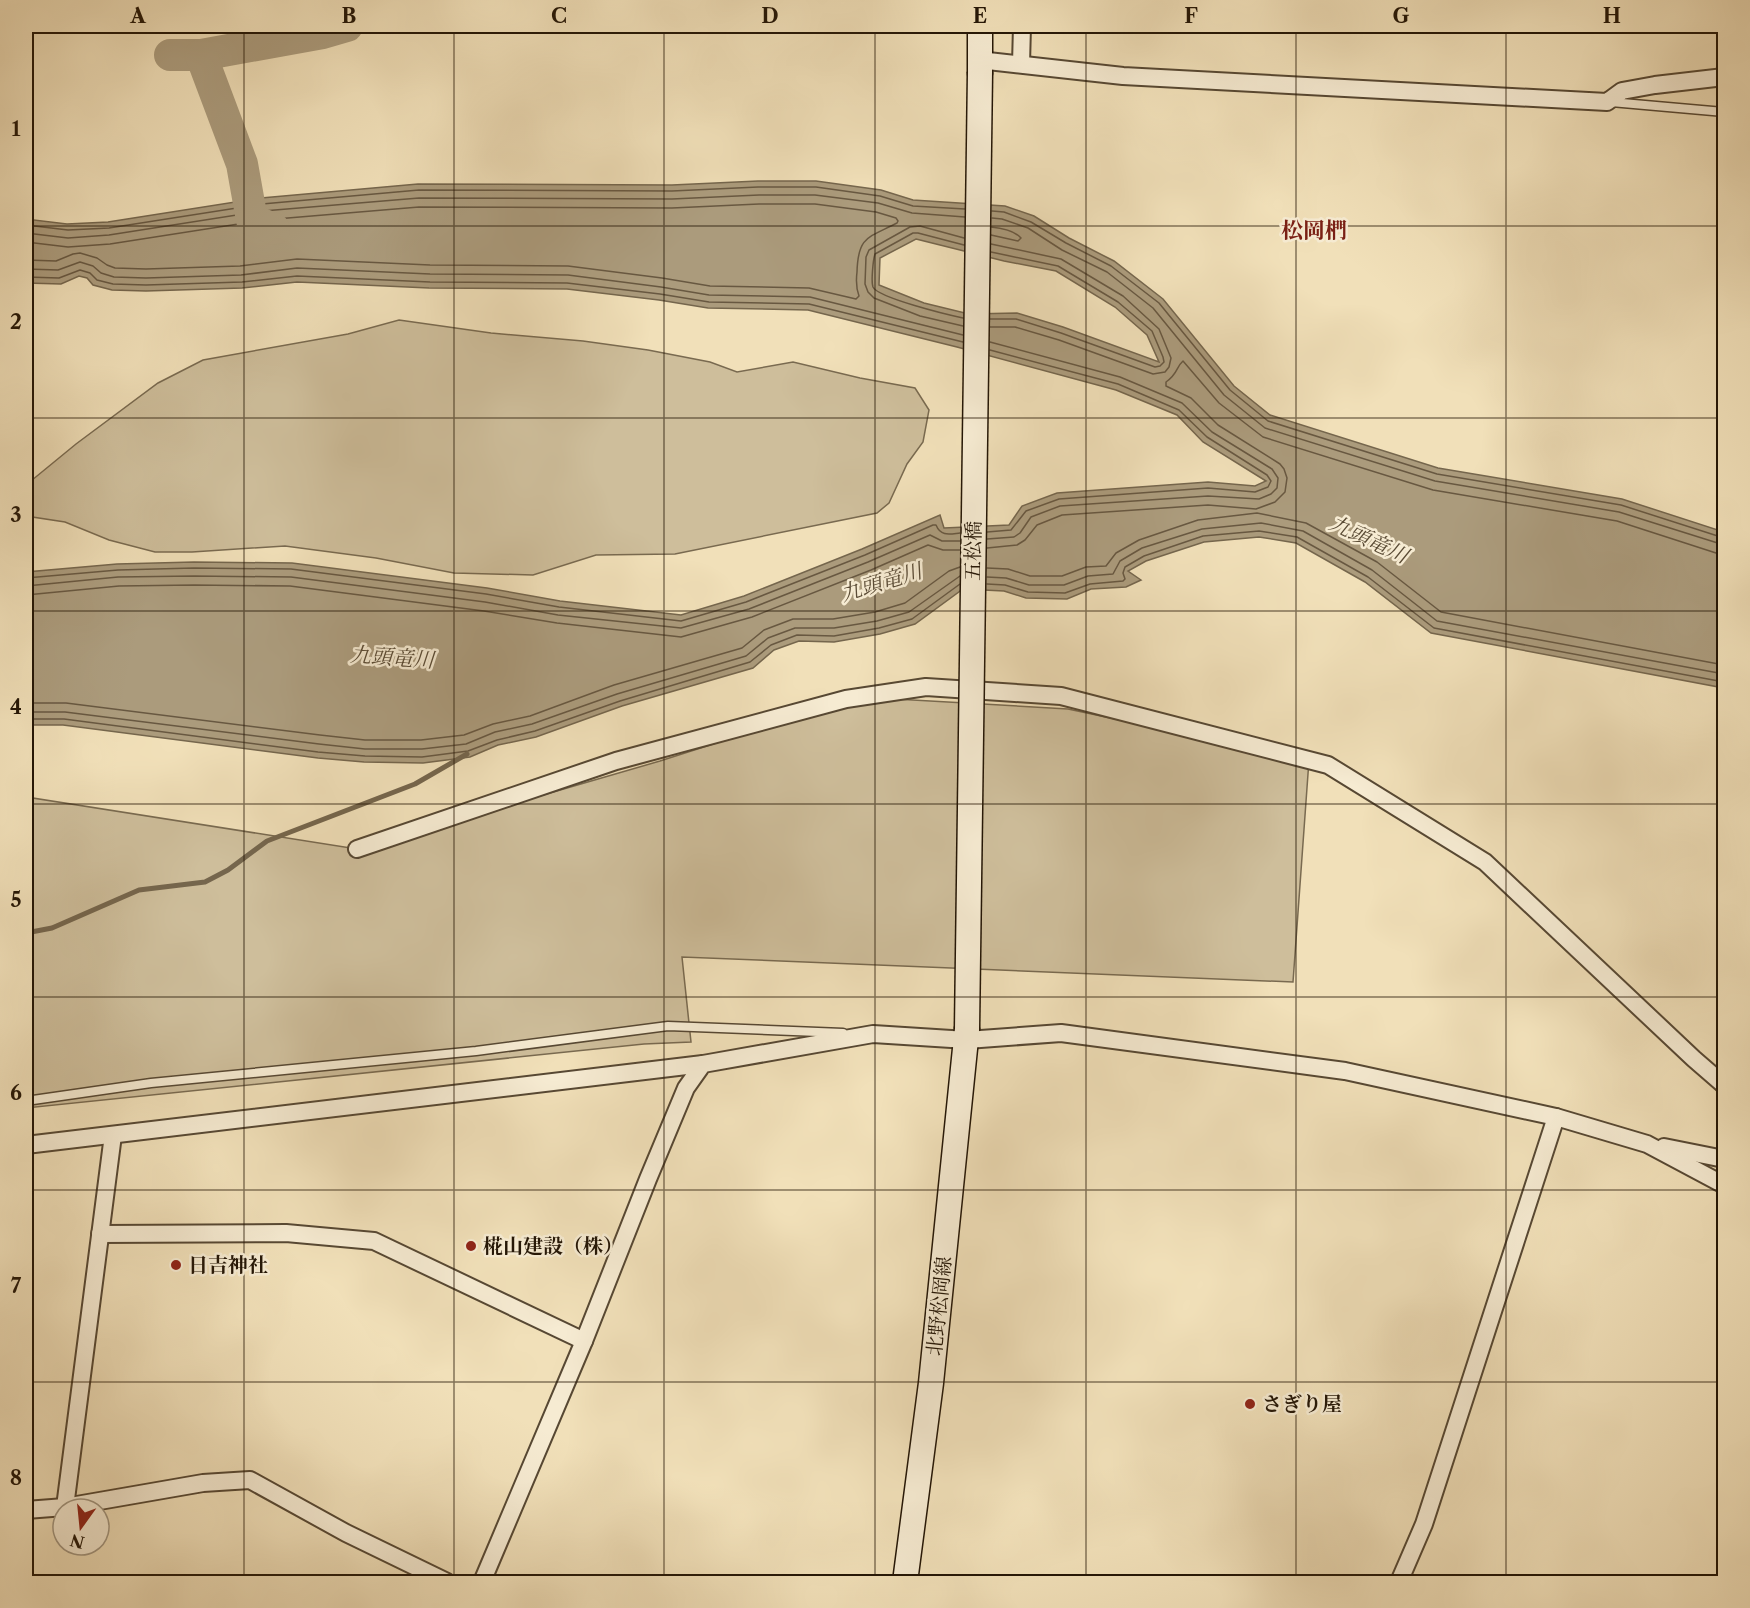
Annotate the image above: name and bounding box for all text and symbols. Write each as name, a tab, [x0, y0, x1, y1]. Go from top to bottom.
text: A	[129, 4, 146, 28]
text: B	[342, 4, 357, 28]
text: C	[551, 4, 567, 28]
text: D	[761, 4, 779, 28]
text: E	[973, 4, 987, 28]
text: F	[1184, 4, 1198, 28]
text: G	[1393, 4, 1410, 28]
text: H	[1603, 4, 1621, 28]
text: 1	[12, 117, 21, 141]
district label: 松岡椚	[1281, 217, 1347, 244]
text: 2	[10, 310, 22, 334]
text: 3	[10, 503, 22, 527]
water label: 九頭竜川	[1326, 510, 1414, 569]
street label: 五松橋	[960, 521, 986, 581]
water label: 九頭竜川	[837, 557, 927, 606]
water label: 九頭竜川	[349, 642, 437, 673]
text: 4	[10, 695, 22, 719]
text: 5	[10, 888, 22, 912]
text: 6	[10, 1081, 22, 1105]
place label: 椛山建設（株）	[483, 1234, 623, 1258]
marker: 椛山建設（株）	[464, 1239, 478, 1253]
place label: 日吉神社	[188, 1253, 268, 1277]
street label: 北野松岡線	[922, 1255, 956, 1357]
marker: 日吉神社	[169, 1258, 183, 1272]
text: 7	[11, 1274, 22, 1298]
place label: さぎり屋	[1262, 1392, 1342, 1416]
marker: さぎり屋	[1243, 1397, 1257, 1411]
text: 8	[10, 1466, 22, 1490]
north arrow	[51, 1497, 111, 1557]
text: N	[68, 1530, 86, 1553]

